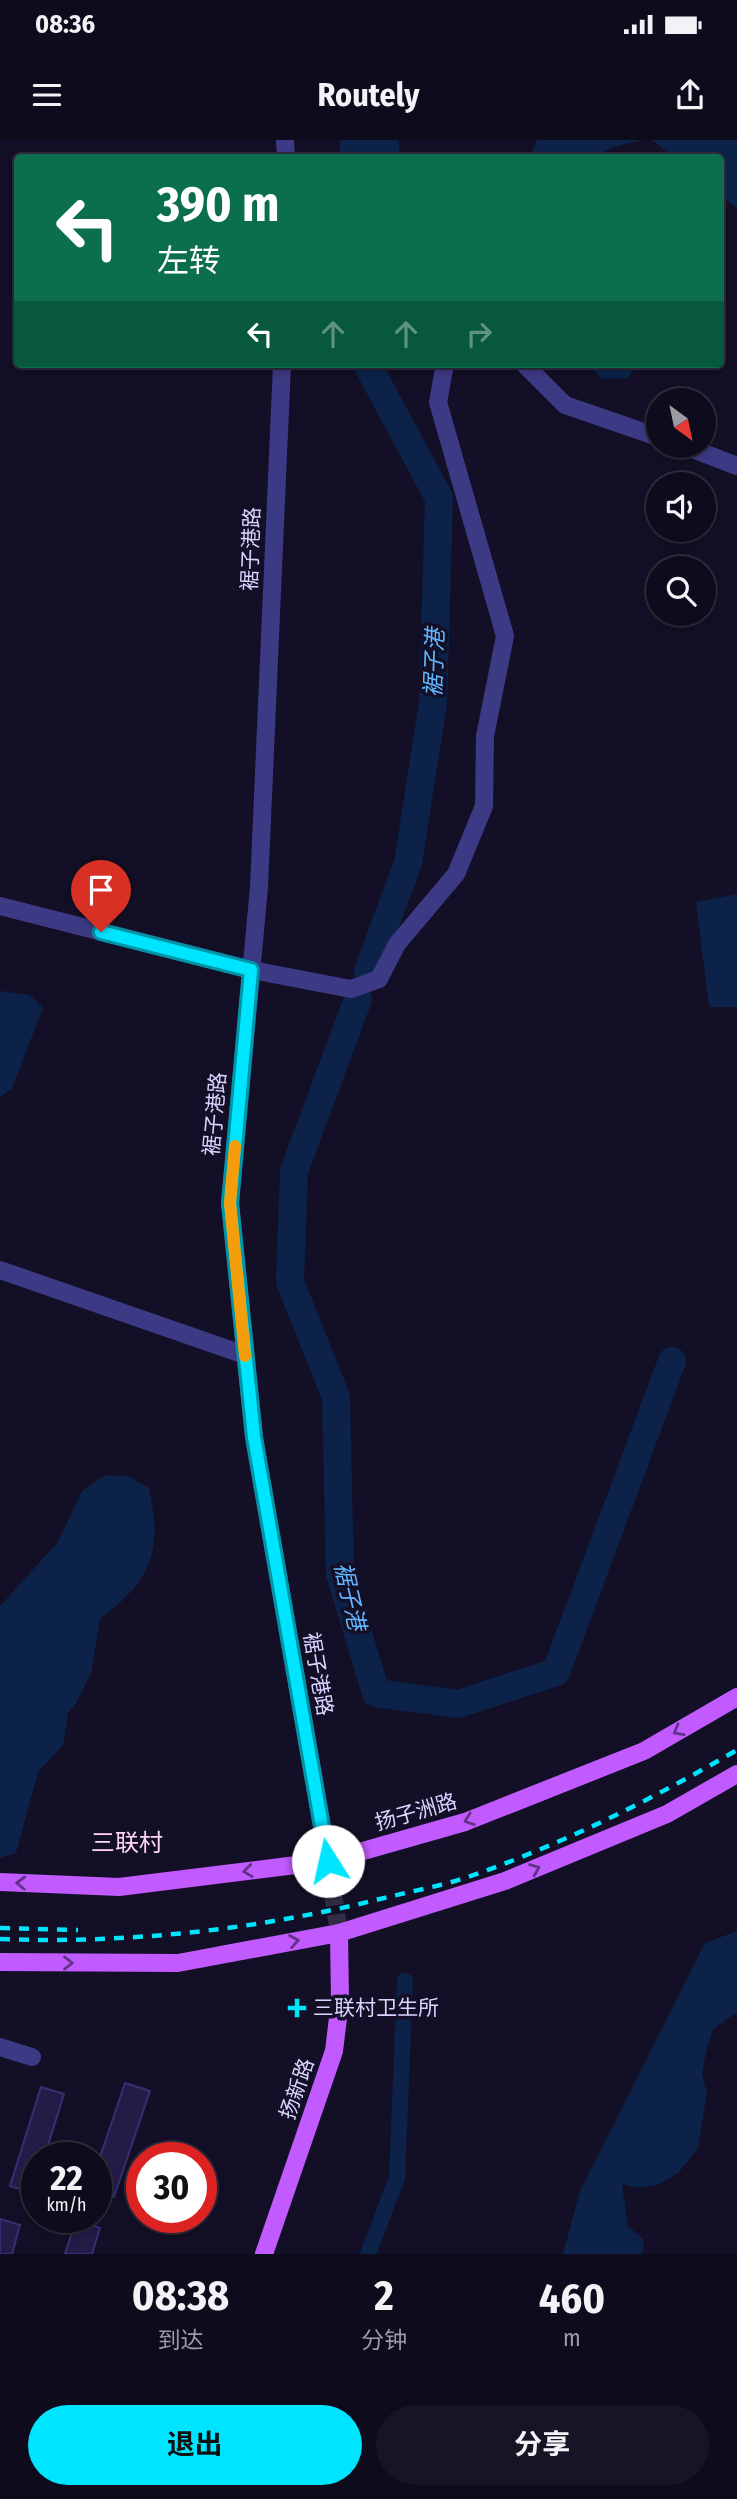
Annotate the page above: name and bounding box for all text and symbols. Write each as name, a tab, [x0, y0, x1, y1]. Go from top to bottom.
text: 08:36	[35, 9, 95, 40]
icon: menu	[28, 76, 66, 114]
text: Routely	[318, 76, 419, 114]
icon: share	[671, 76, 709, 114]
text: 390 m	[157, 175, 279, 234]
icon: left	[42, 182, 133, 273]
text: 左转	[157, 242, 221, 280]
icon: left	[241, 315, 279, 353]
icon: ahead	[314, 315, 352, 353]
icon: ahead	[387, 315, 425, 353]
icon: right	[460, 315, 498, 353]
north arrow	[646, 388, 716, 458]
map controls	[646, 388, 716, 626]
button: sound	[646, 472, 716, 542]
street label: 裾子港路	[237, 507, 265, 591]
button: search	[646, 556, 716, 626]
water label: 裾子港	[419, 625, 449, 698]
pin	[71, 860, 131, 932]
icon: arrive	[82, 871, 120, 909]
street label: 裾子港路	[198, 1071, 232, 1157]
water label: 裾子港	[329, 1559, 372, 1636]
street label: 裾子港路	[298, 1630, 338, 1718]
one-way arrow	[672, 1723, 685, 1736]
street label: 扬子洲路	[372, 1788, 460, 1836]
one-way arrow	[463, 1812, 475, 1826]
position arrow	[291, 1824, 365, 1898]
district label: 三联村	[91, 1829, 163, 1857]
one-way arrow	[242, 1863, 254, 1878]
one-way arrow	[528, 1863, 540, 1877]
one-way arrow	[16, 1875, 27, 1890]
one-way arrow	[288, 1935, 300, 1950]
one-way arrow	[63, 1955, 74, 1971]
place label: 三联村卫生所	[313, 1995, 439, 2021]
marker: 三联村卫生所	[287, 1998, 307, 2018]
street label: 扬新路	[274, 2055, 320, 2123]
speed limit sign: 30	[126, 2142, 217, 2233]
text: 22	[50, 2157, 83, 2199]
text: km/h	[46, 2194, 87, 2216]
text: 08:38	[132, 2271, 229, 2321]
text: 2	[374, 2271, 394, 2321]
text: 460	[539, 2274, 605, 2324]
text: m	[563, 2324, 581, 2352]
text: 到达	[157, 2326, 203, 2354]
text: 分钟	[361, 2326, 407, 2354]
button: 退出	[28, 2405, 362, 2485]
button: 分享	[376, 2405, 709, 2485]

